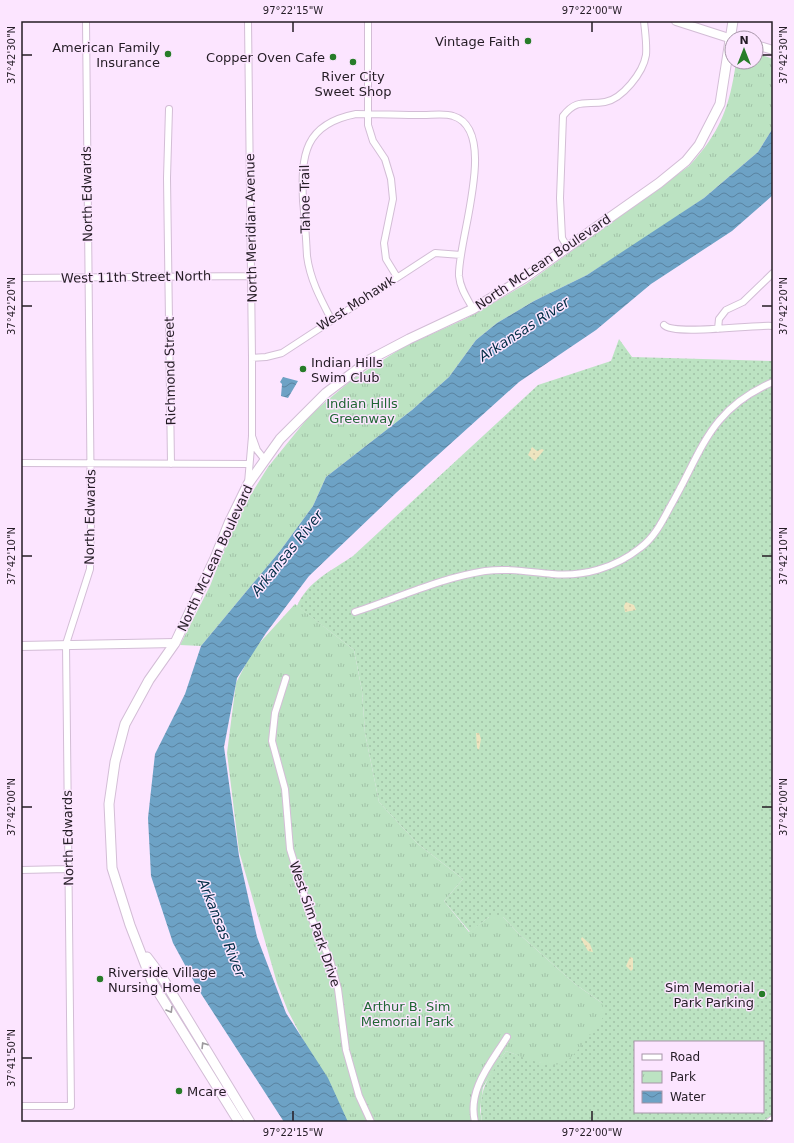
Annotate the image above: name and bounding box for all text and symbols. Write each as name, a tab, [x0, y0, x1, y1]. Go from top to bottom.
text: 97°22'15"W	[263, 5, 323, 16]
text: 97°22'00"W	[562, 5, 622, 16]
text: 37°42'30"N	[6, 26, 17, 84]
text: 37°42'30"N	[778, 26, 789, 84]
north arrow	[724, 30, 764, 70]
place label: Vintage Faith	[435, 34, 520, 49]
text: N	[739, 34, 749, 47]
marker: Vintage Faith	[523, 36, 533, 46]
place label: American Family Insurance	[52, 40, 160, 70]
marker: American Family Insurance	[163, 49, 173, 59]
place label: Copper Oven Cafe	[206, 50, 325, 65]
marker: Copper Oven Cafe	[328, 52, 338, 62]
marker: River City Sweet Shop	[348, 57, 358, 67]
place label: River City Sweet Shop	[315, 69, 391, 99]
street label: North Edwards	[79, 146, 95, 242]
street label: North Meridian Avenue	[242, 153, 260, 303]
street label: Tahoe Trail	[297, 165, 313, 234]
street label: North McLean Boulevard	[472, 211, 614, 313]
street label: West 11th Street North	[61, 268, 211, 286]
street label: West Mohawk	[314, 272, 398, 334]
text: 37°42'20"N	[6, 277, 17, 335]
text: 37°42'20"N	[778, 277, 789, 335]
water label: Arkansas River	[475, 293, 573, 365]
street label: Richmond Street	[162, 316, 178, 426]
place label: Indian Hills Swim Club	[311, 355, 383, 385]
marker: Indian Hills Swim Club	[298, 364, 308, 374]
park label: Indian Hills Greenway	[326, 396, 398, 426]
street label: North Edwards	[82, 469, 98, 565]
street label: North McLean Boulevard	[174, 482, 256, 634]
water label: Arkansas River	[247, 506, 327, 600]
text: 37°42'10"N	[6, 527, 17, 585]
text: 37°42'10"N	[778, 527, 789, 585]
text: 37°42'00"N	[6, 778, 17, 836]
text: 37°42'00"N	[778, 778, 789, 836]
street label: North Edwards	[60, 790, 76, 886]
street label: West Sim Park Drive	[286, 859, 344, 989]
water label: Arkansas River	[195, 876, 250, 981]
place label: Riverside Village Nursing Home	[108, 965, 216, 995]
marker: Riverside Village Nursing Home	[95, 974, 105, 984]
place label: Sim Memorial Park Parking	[665, 980, 754, 1010]
marker: Sim Memorial Park Parking	[757, 989, 767, 999]
park label: Arthur B. Sim Memorial Park	[361, 999, 454, 1029]
one-way arrow	[165, 1006, 172, 1013]
text: 37°41'50"N	[6, 1029, 17, 1087]
legend	[634, 1041, 764, 1113]
one-way arrow	[202, 1043, 209, 1050]
text: Road	[670, 1050, 700, 1064]
text: Park	[670, 1070, 696, 1084]
place label: Mcare	[187, 1084, 226, 1099]
marker: Mcare	[174, 1086, 184, 1096]
text: Water	[670, 1090, 706, 1104]
text: 97°22'15"W	[263, 1127, 323, 1138]
text: 97°22'00"W	[562, 1127, 622, 1138]

